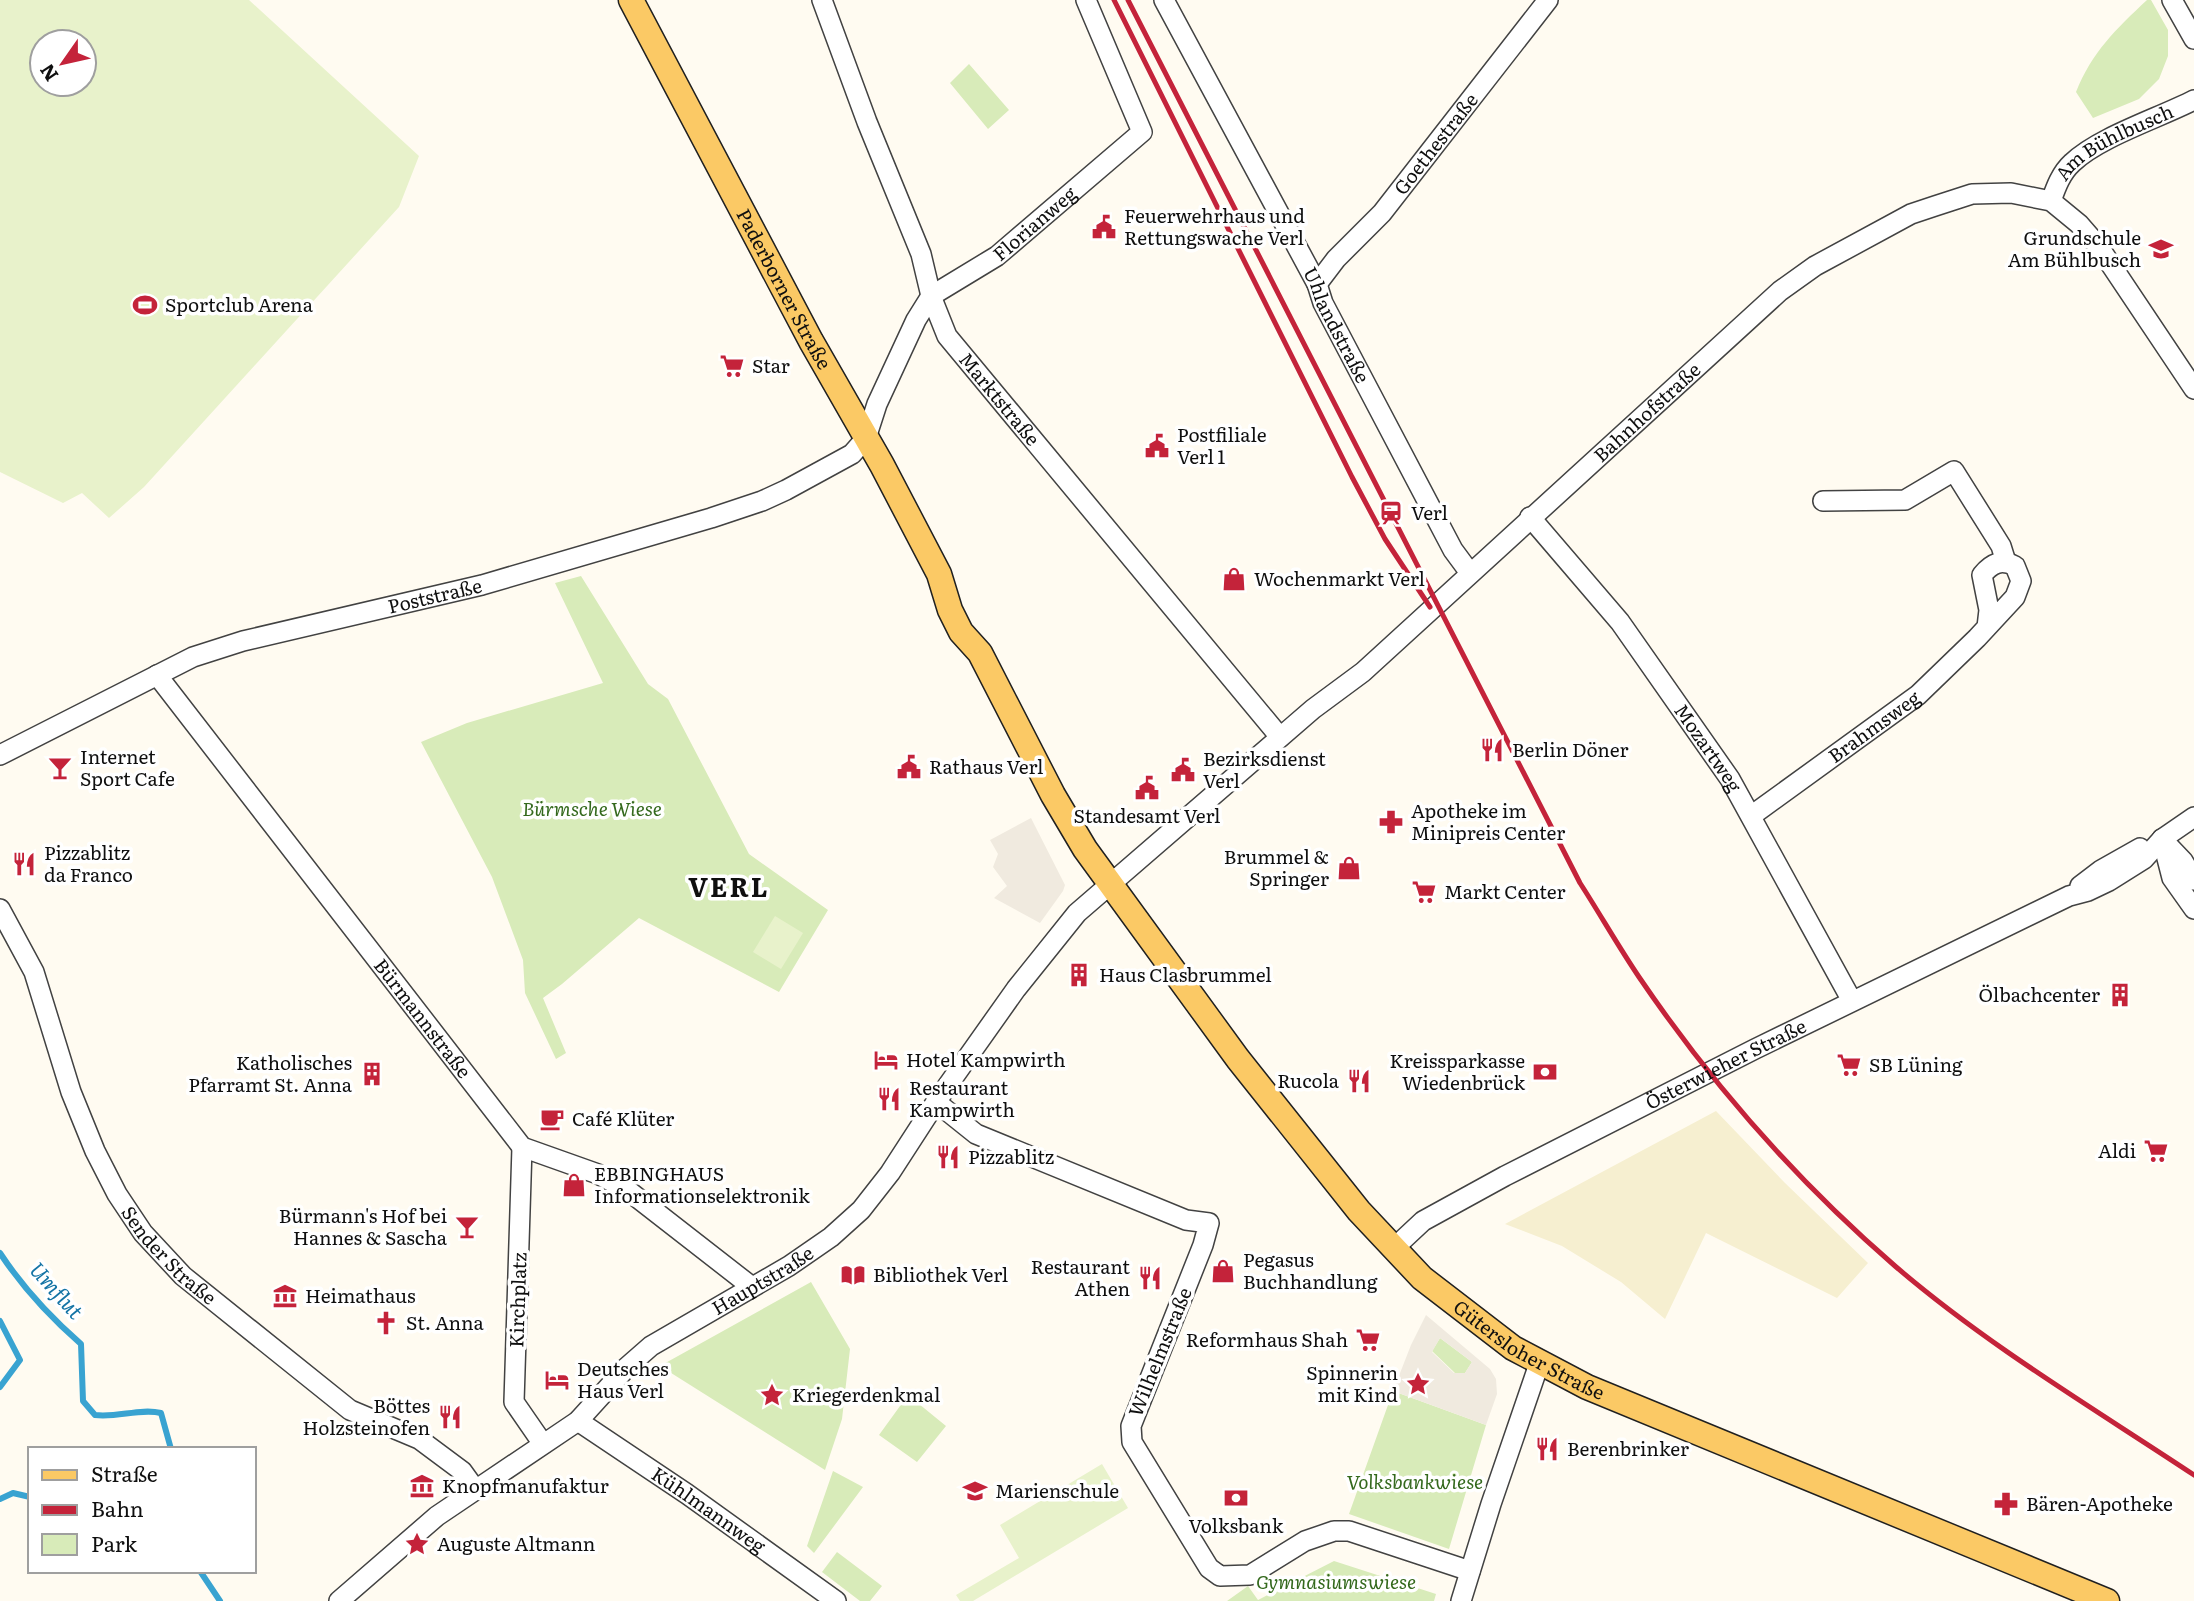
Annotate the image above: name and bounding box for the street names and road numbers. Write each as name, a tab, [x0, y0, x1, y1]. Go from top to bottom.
street label: Goethestraße	[1386, 86, 1484, 200]
street label: Am Bühlbusch	[2047, 96, 2178, 186]
street label: Florianweg	[986, 179, 1082, 267]
street label: Paderborner Straße	[731, 203, 839, 374]
street label: Uhlandstraße	[1297, 261, 1378, 388]
street label: Marktstraße	[953, 346, 1047, 451]
street label: Bahnhofstraße	[1587, 355, 1706, 468]
street label: Poststraße	[385, 570, 485, 620]
street label: Brahmsweg	[1822, 683, 1926, 769]
street label: Mozartweg	[1668, 698, 1750, 797]
street label: Bürmannstraße	[368, 952, 479, 1084]
street label: Österwieher Straße	[1640, 1011, 1811, 1116]
street label: Sender Straße	[116, 1200, 223, 1311]
street label: Hauptstraße	[706, 1238, 819, 1321]
street label: Kirchplatz	[501, 1252, 533, 1348]
street label: Wilhelmstraße	[1120, 1283, 1198, 1420]
street label: Gütersloher Straße	[1448, 1292, 1609, 1406]
street label: Kühlmannweg	[646, 1459, 772, 1559]

